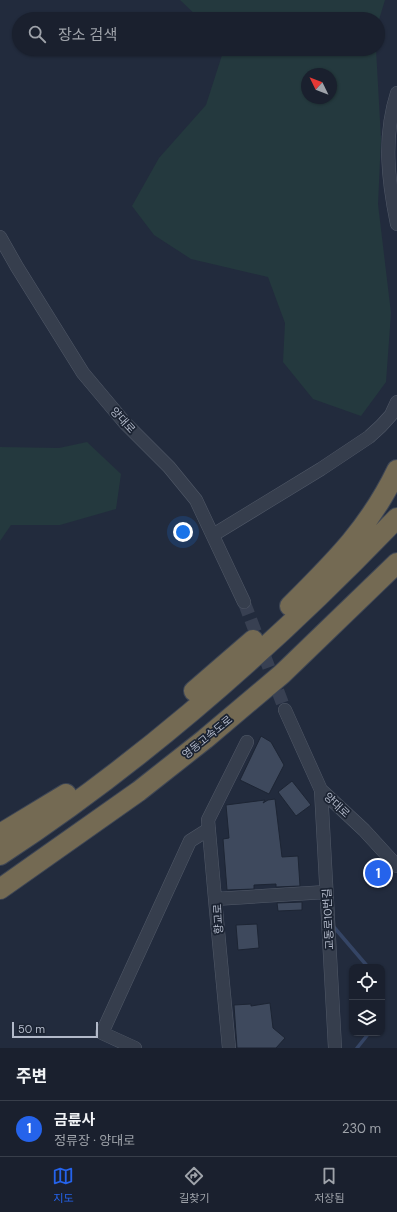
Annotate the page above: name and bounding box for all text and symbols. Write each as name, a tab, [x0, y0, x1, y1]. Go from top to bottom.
search box	[12, 12, 385, 56]
icon: search	[26, 23, 48, 45]
text: 장소 검색	[58, 25, 117, 45]
north arrow	[301, 68, 337, 104]
street label: 양대로	[108, 404, 138, 436]
your location	[173, 522, 193, 542]
street label: 영동고속도로	[179, 712, 235, 762]
street label: 양대로	[321, 790, 353, 820]
pin: 1	[365, 858, 391, 888]
street label: 교동로10번길	[319, 888, 337, 950]
street label: 향교로	[210, 903, 226, 935]
map controls	[349, 964, 385, 1036]
button: locate	[349, 964, 385, 1000]
button: layers	[349, 1000, 385, 1036]
scale bar	[12, 1020, 98, 1039]
text: 50 m	[18, 1022, 45, 1036]
text: 주변	[16, 1065, 47, 1087]
text: 금륜사	[54, 1110, 95, 1130]
text: 1	[27, 1120, 31, 1137]
text: 230 m	[342, 1120, 381, 1137]
text: 정류장 · 양대로	[54, 1132, 135, 1149]
tab: 지도	[52, 1165, 74, 1205]
tab: 길찾기	[179, 1165, 210, 1205]
tab: 저장됨	[314, 1165, 345, 1205]

